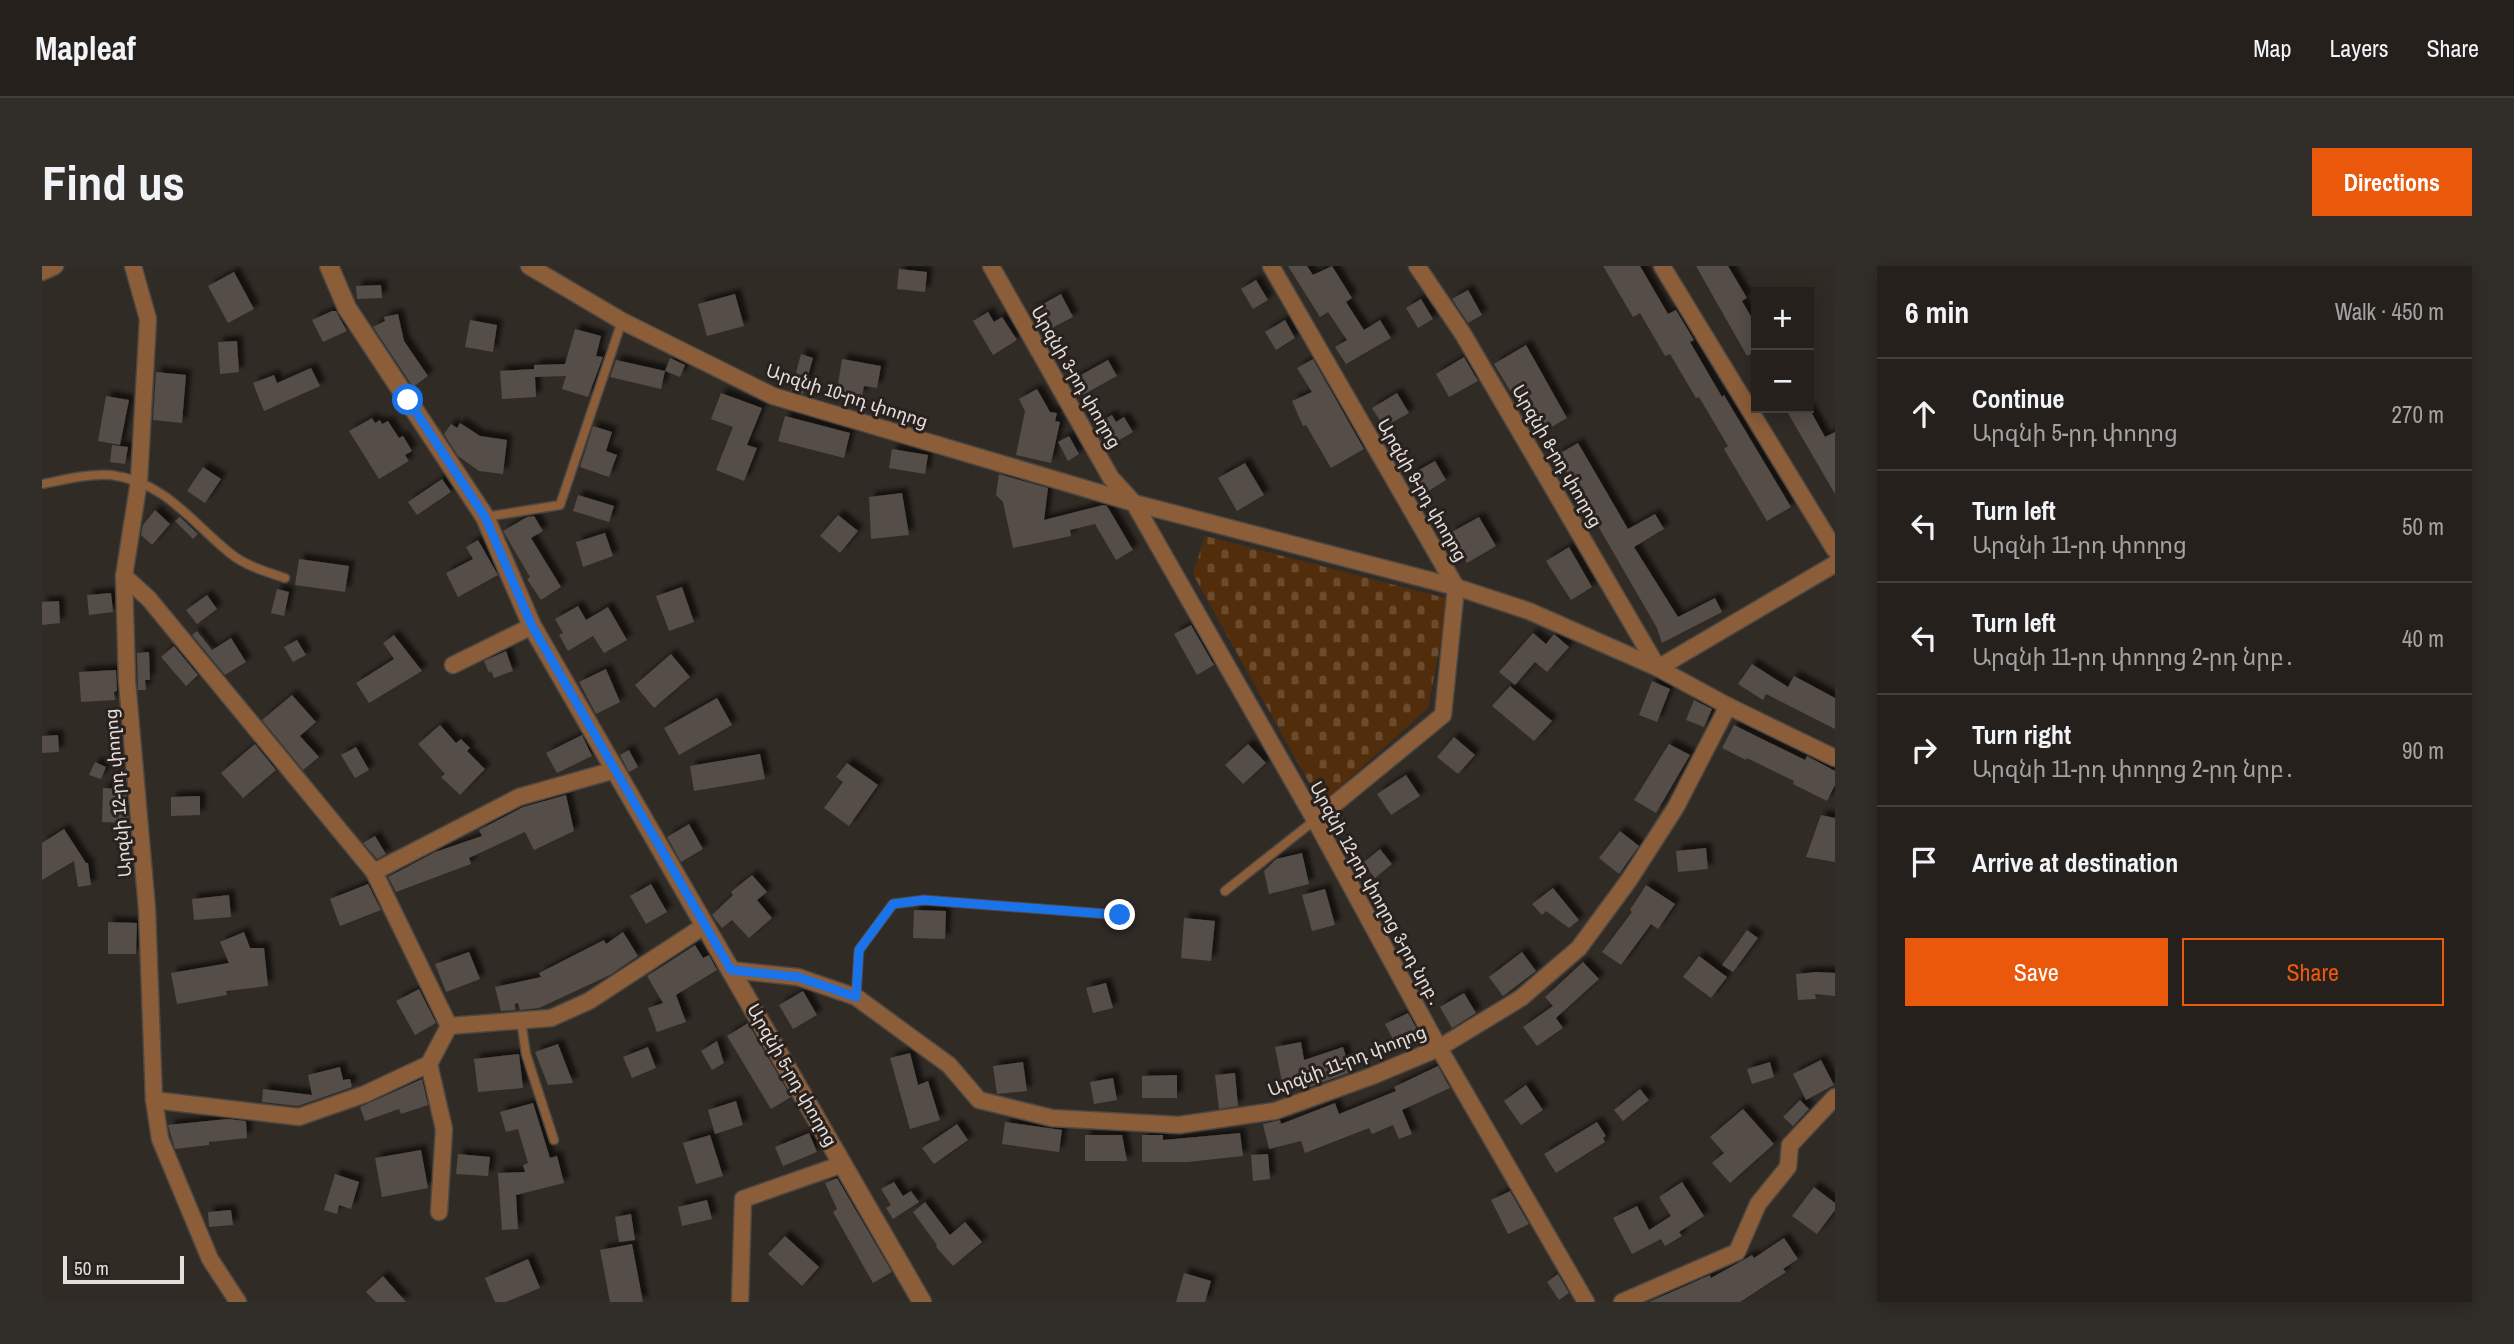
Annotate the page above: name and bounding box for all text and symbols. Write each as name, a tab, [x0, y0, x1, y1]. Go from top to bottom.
text: Mapleaf	[35, 26, 136, 70]
text: Map	[2253, 32, 2291, 64]
text: Layers	[2329, 32, 2388, 64]
text: Share	[2426, 32, 2479, 64]
button: Directions	[2312, 148, 2472, 216]
text: Find us	[42, 149, 185, 215]
map controls	[1751, 287, 1814, 413]
button: +	[1751, 287, 1814, 350]
text: 6 min	[1905, 292, 1969, 332]
text: Walk · 450 m	[2335, 296, 2444, 327]
street label: Արզնի 3-րդ փողոց	[1025, 301, 1128, 453]
button: −	[1751, 350, 1814, 413]
street label: Արզնի 10-րդ փողոց	[763, 357, 931, 434]
street label: Արզնի 8-րդ փողոց	[1506, 380, 1609, 532]
text: Continue	[1972, 381, 2064, 416]
route start	[392, 384, 423, 415]
icon: ahead	[1905, 395, 1943, 433]
text: 270 m	[2392, 399, 2444, 430]
street label: Արզնի 9-րդ փողոց	[1371, 414, 1474, 566]
text: Արզնի 5-րդ փողոց	[1972, 417, 2178, 448]
text: Turn left	[1972, 493, 2056, 528]
icon: left	[1905, 507, 1943, 545]
text: 50 m	[2402, 511, 2444, 542]
text: Արզնի 11-րդ փողոց	[1972, 529, 2187, 560]
text: Turn left	[1972, 605, 2056, 640]
icon: left	[1905, 619, 1943, 657]
text: 40 m	[2402, 623, 2444, 654]
text: Արզնի 11-րդ փողոց 2-րդ նրբ․	[1972, 641, 2295, 672]
street label: Արզնի 12-րդ փողոց	[98, 708, 137, 878]
text: Turn right	[1972, 717, 2071, 752]
icon: right	[1905, 731, 1943, 769]
text: 90 m	[2402, 735, 2444, 766]
text: Արզնի 11-րդ փողոց 2-րդ նրբ․	[1972, 753, 2295, 784]
street label: Արզնի 12-րդ փողոց 3-րդ նրբ․	[1304, 777, 1449, 1011]
icon: arrive	[1905, 843, 1943, 881]
text: Arrive at destination	[1972, 845, 2178, 880]
route end	[1104, 899, 1135, 930]
button: Save	[1905, 938, 2168, 1006]
button: Share	[2182, 938, 2444, 1006]
street label: Արզնի 5-րդ փողոց	[741, 999, 844, 1151]
street label: Արզնի 11-րդ փողոց	[1264, 1019, 1430, 1102]
scale bar	[63, 1253, 184, 1285]
text: 50 m	[74, 1255, 109, 1281]

